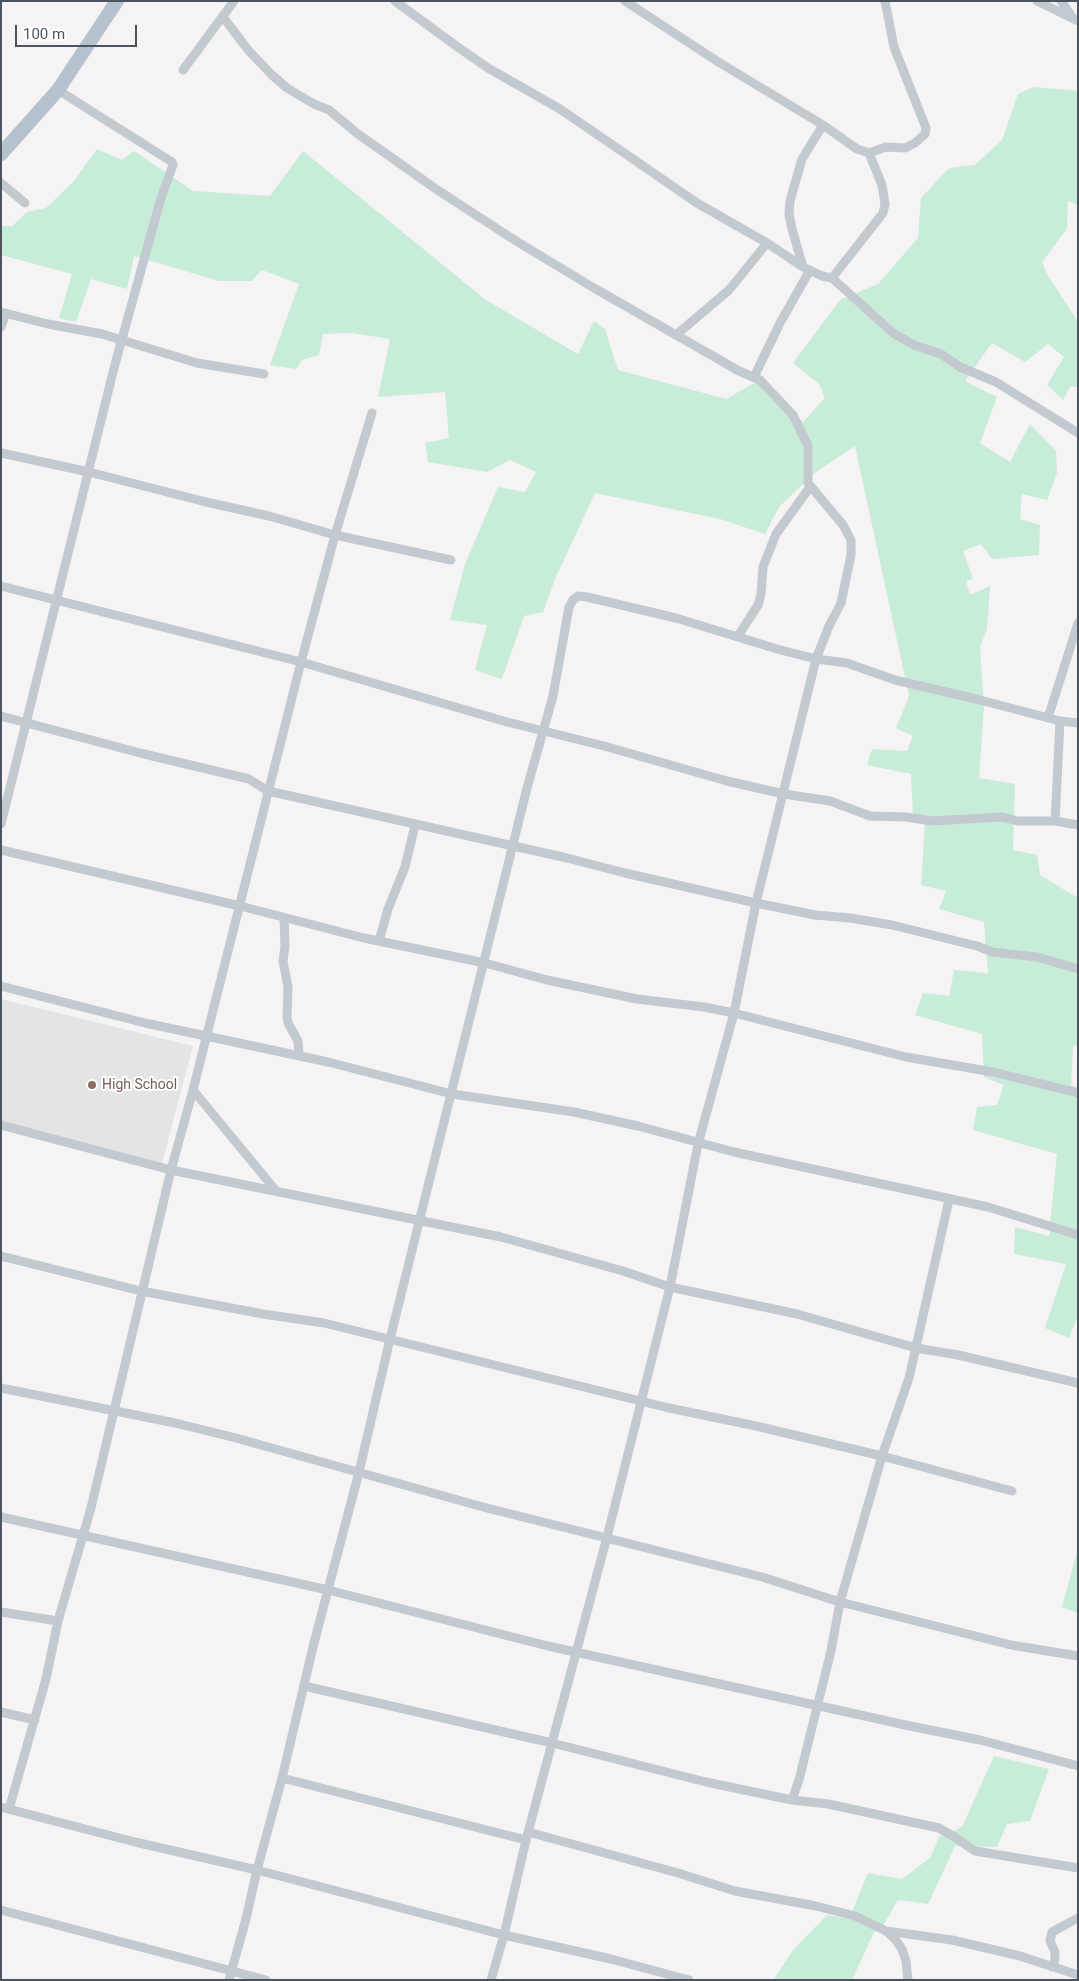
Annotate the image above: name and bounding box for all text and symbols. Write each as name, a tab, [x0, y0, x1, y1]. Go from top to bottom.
scale bar	[18, 15, 140, 47]
text: 100 m	[23, 25, 65, 43]
place label: High School	[102, 1077, 177, 1093]
marker: High School	[86, 1079, 98, 1091]

